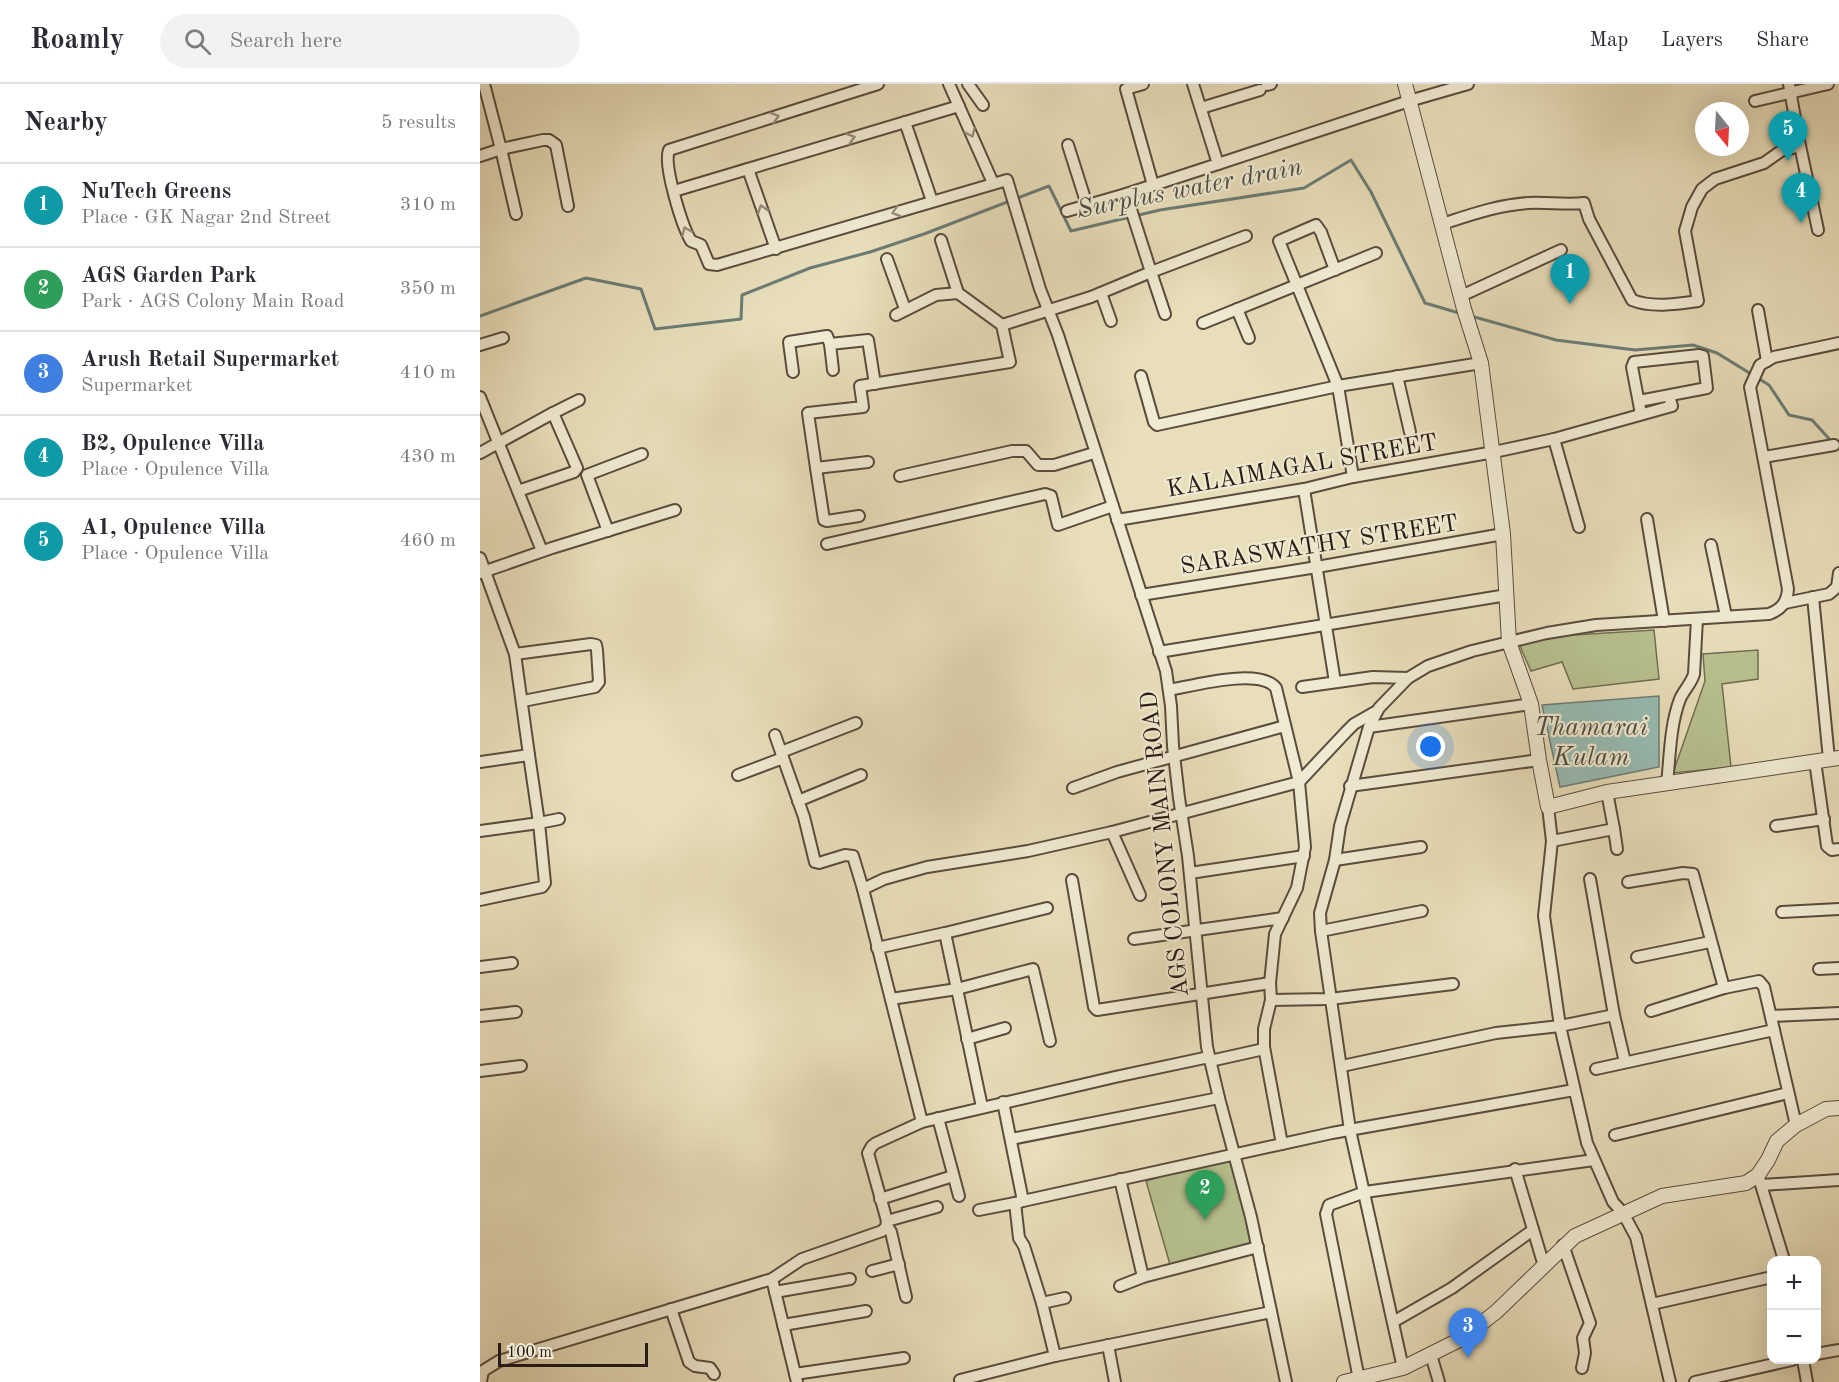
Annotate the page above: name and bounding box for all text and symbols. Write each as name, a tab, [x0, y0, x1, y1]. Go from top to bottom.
search box	[160, 14, 580, 68]
icon: search	[181, 25, 214, 58]
text: Roamly	[30, 27, 124, 55]
text: Search here	[229, 30, 342, 52]
text: Map	[1589, 30, 1628, 51]
text: Layers	[1661, 30, 1723, 51]
text: Share	[1756, 30, 1809, 51]
north arrow	[1695, 102, 1749, 156]
text: Nearby	[24, 110, 108, 136]
one-way arrow	[769, 111, 780, 124]
pin: 5	[1768, 112, 1808, 161]
text: 5 results	[381, 113, 456, 133]
one-way arrow	[964, 127, 976, 138]
one-way arrow	[845, 133, 856, 145]
water label: Surplus water drain	[1074, 154, 1305, 224]
pin: 4	[1782, 174, 1820, 223]
text: NuTech Greens	[81, 181, 231, 203]
text: 1	[38, 195, 49, 215]
text: 310 m	[400, 195, 456, 215]
one-way arrow	[757, 204, 770, 215]
one-way arrow	[891, 205, 902, 217]
text: Place · GK Nagar 2nd Street	[81, 208, 331, 228]
one-way arrow	[681, 227, 693, 238]
pin: 1	[1550, 254, 1590, 304]
text: AGS Garden Park	[81, 265, 257, 287]
text: 2	[38, 279, 49, 299]
text: 350 m	[400, 279, 456, 299]
text: Park · AGS Colony Main Road	[81, 292, 344, 312]
text: Arush Retail Supermarket	[81, 349, 339, 371]
text: 3	[38, 363, 49, 383]
text: 410 m	[400, 363, 456, 383]
text: Supermarket	[81, 376, 192, 396]
street label: KALAIMAGAL STREET	[1165, 431, 1440, 503]
text: B2, Opulence Villa	[81, 433, 264, 455]
text: 4	[38, 447, 49, 467]
text: 430 m	[400, 447, 456, 467]
text: Place · Opulence Villa	[81, 460, 269, 480]
street label: SARASWATHY STREET	[1179, 512, 1460, 580]
text: A1, Opulence Villa	[81, 517, 265, 539]
text: 5	[38, 531, 49, 551]
text: 460 m	[400, 531, 456, 551]
text: Place · Opulence Villa	[81, 544, 269, 564]
street label: AGS COLONY MAIN ROAD	[1138, 690, 1194, 998]
water label: Thamarai Kulam	[1534, 715, 1648, 771]
your location	[1416, 732, 1445, 761]
pin: 2	[1186, 1170, 1224, 1220]
map controls	[1767, 1256, 1821, 1364]
button: +	[1767, 1256, 1821, 1310]
pin: 3	[1448, 1308, 1488, 1358]
button: −	[1767, 1310, 1821, 1364]
scale bar	[498, 1340, 648, 1368]
text: 100 m	[507, 1345, 552, 1361]

